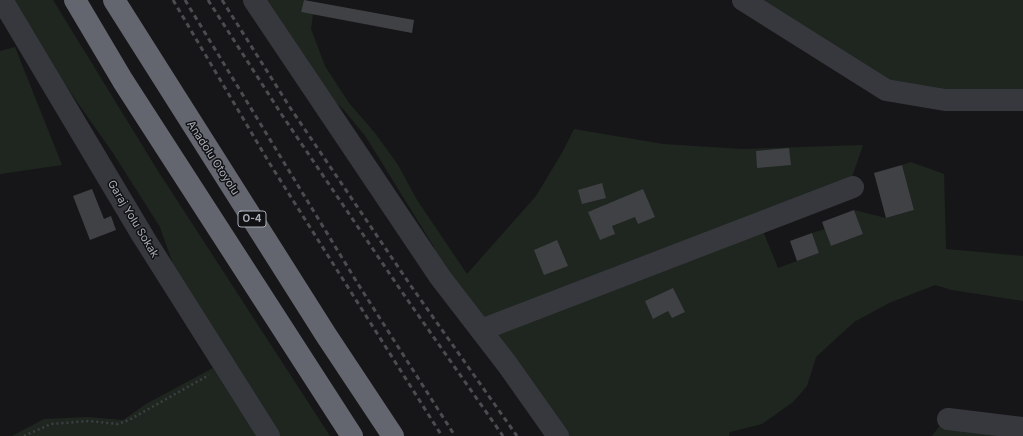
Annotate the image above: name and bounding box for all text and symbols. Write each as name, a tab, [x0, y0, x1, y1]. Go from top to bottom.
street label: Anadolu Otoyolu	[184, 118, 242, 198]
street label: Garaj Yolu Sokak	[105, 178, 161, 260]
road number: O-4	[238, 211, 266, 227]

